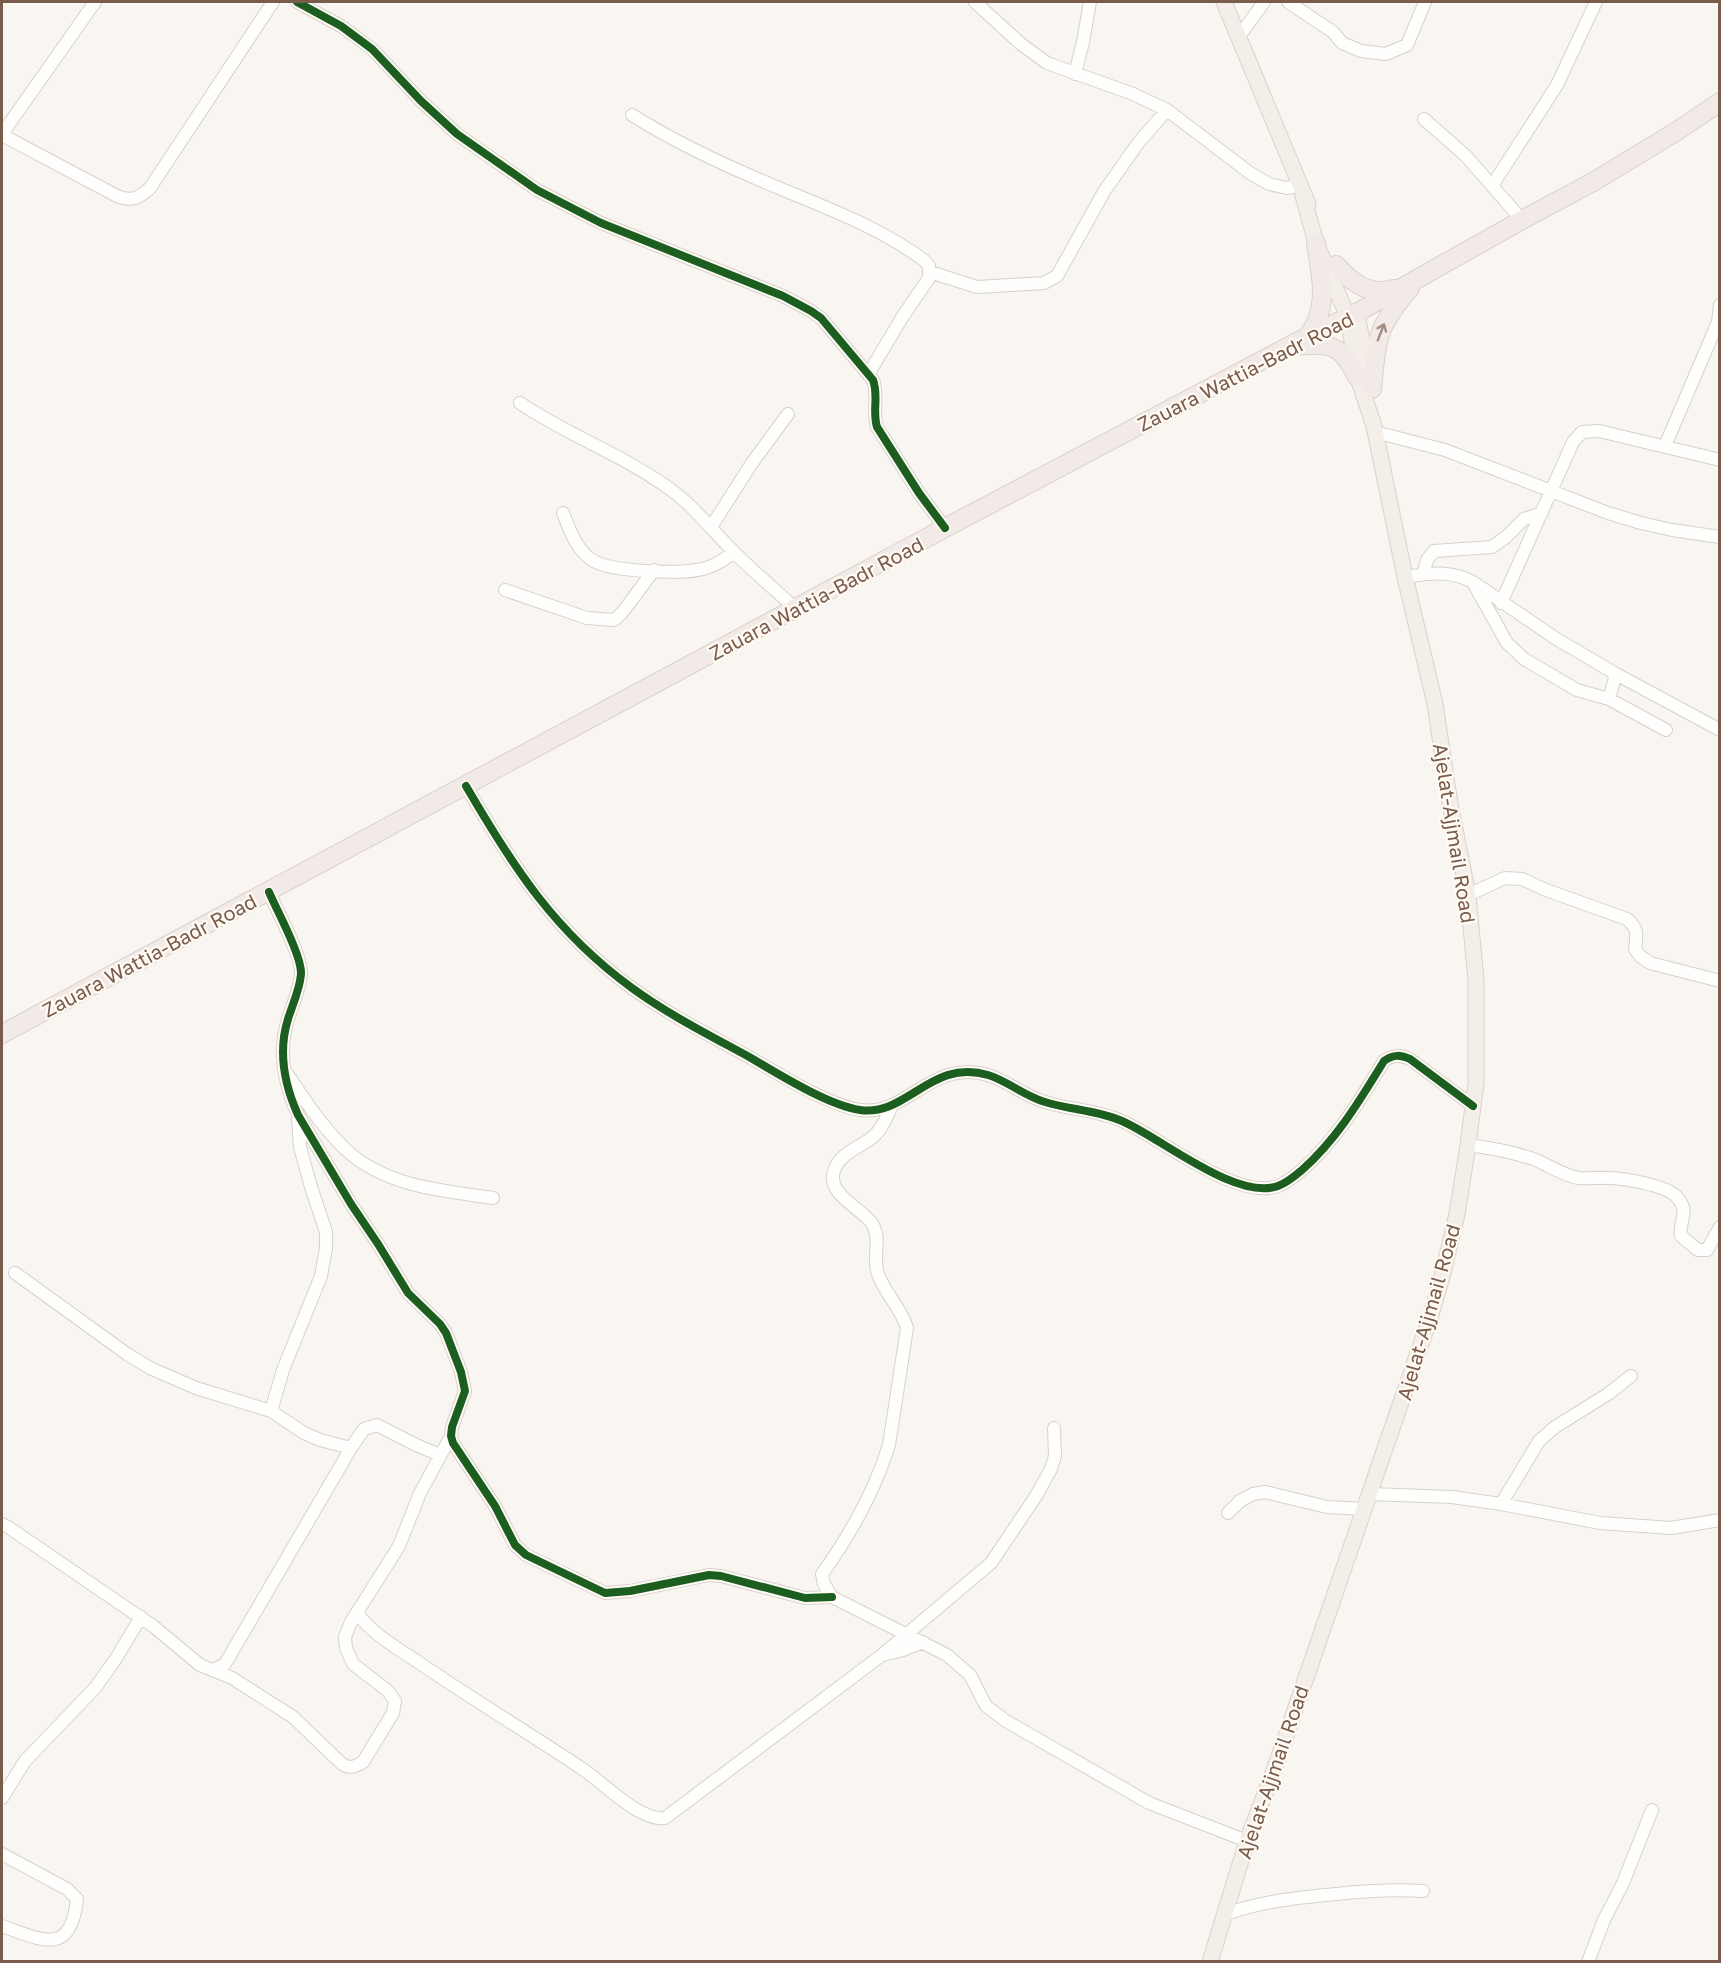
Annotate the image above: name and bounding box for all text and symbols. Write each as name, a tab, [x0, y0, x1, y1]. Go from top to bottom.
street label: Zauara Wattia-Badr Road	[1133, 306, 1357, 436]
one-way arrow	[1376, 323, 1387, 342]
street label: Zauara Wattia-Badr Road	[705, 531, 927, 665]
street label: Ajelat-Ajjmail Road	[1429, 741, 1481, 925]
street label: Zauara Wattia-Badr Road	[38, 888, 260, 1022]
street label: Ajelat-Ajjmail Road	[1391, 1221, 1465, 1403]
street label: Ajelat-Ajjmail Road	[1231, 1682, 1313, 1862]

